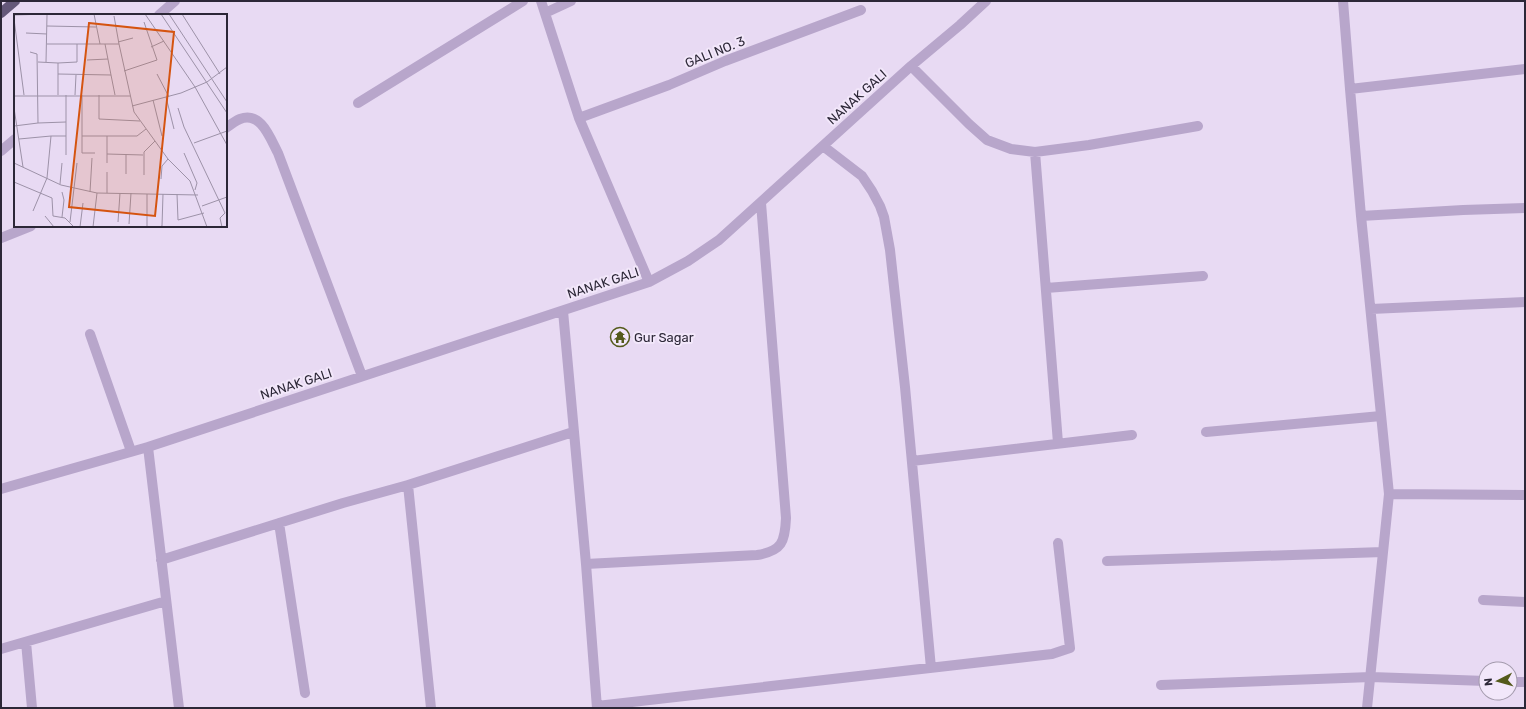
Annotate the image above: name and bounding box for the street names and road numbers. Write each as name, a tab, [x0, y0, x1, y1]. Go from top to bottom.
street label: GALI NO. 3	[683, 33, 747, 71]
street label: NANAK GALI	[824, 66, 890, 128]
street label: NANAK GALI	[565, 264, 641, 302]
street label: NANAK GALI	[258, 365, 334, 403]

